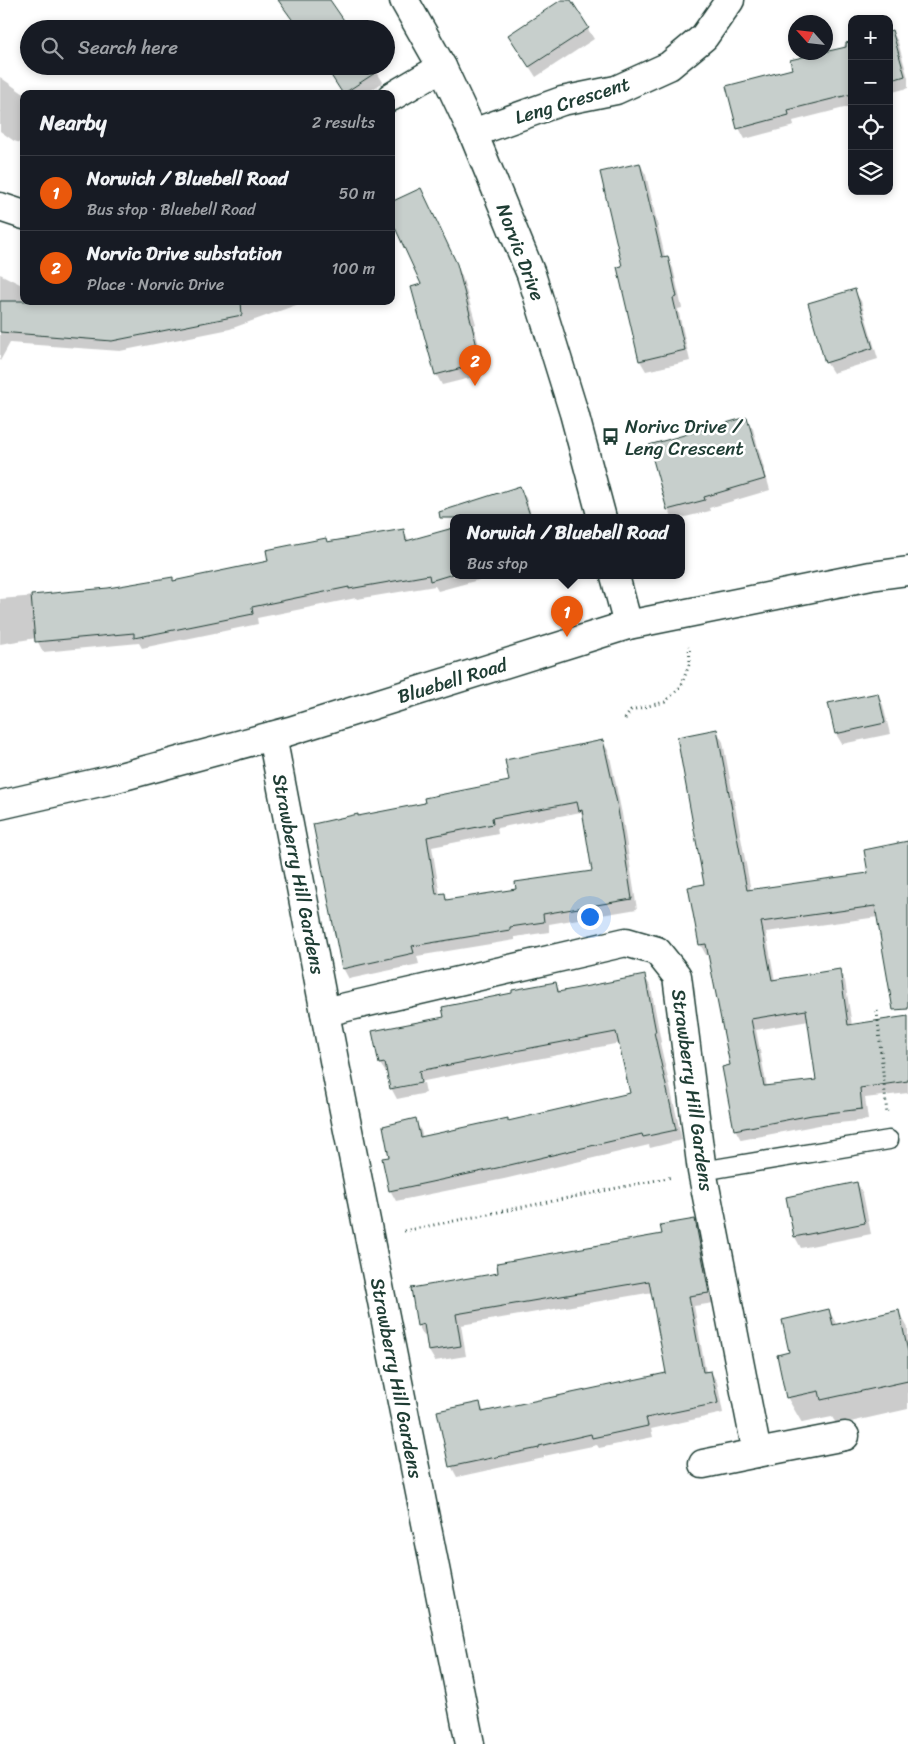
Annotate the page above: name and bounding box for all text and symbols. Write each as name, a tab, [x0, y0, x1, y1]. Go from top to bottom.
north arrow	[788, 15, 833, 60]
map controls	[848, 15, 893, 195]
button: +	[848, 15, 893, 60]
search box	[20, 20, 395, 75]
text: Search here	[78, 31, 178, 64]
icon: search	[38, 34, 66, 62]
button: −	[848, 60, 893, 105]
street label: Leng Crescent	[511, 67, 634, 134]
text: Nearby	[40, 104, 106, 142]
button: locate	[848, 105, 893, 150]
text: 2 results	[312, 108, 375, 137]
button: layers	[848, 150, 893, 195]
text: Norwich / Bluebell Road	[87, 162, 288, 195]
text: 1	[53, 179, 59, 208]
text: 50 m	[339, 179, 375, 208]
text: Bus stop · Bluebell Road	[87, 195, 255, 224]
street label: Norvic Drive	[487, 199, 554, 306]
text: Norvic Drive substation	[87, 237, 282, 270]
text: 2	[51, 254, 61, 283]
text: 100 m	[331, 254, 375, 283]
text: Place · Norvic Drive	[87, 270, 224, 299]
pin: 2	[459, 345, 491, 386]
place label: Norivc Drive / Leng Crescent	[625, 410, 744, 465]
bus stop icon: Norivc Drive / Leng Crescent	[601, 427, 621, 447]
popup	[450, 514, 685, 579]
text: Norwich / Bluebell Road	[467, 516, 668, 549]
text: Bus stop	[467, 549, 528, 578]
pin: 1	[551, 596, 583, 637]
street label: Bluebell Road	[393, 648, 512, 713]
street label: Strawberry Hill Gardens	[263, 771, 334, 977]
your location	[577, 904, 603, 930]
street label: Strawberry Hill Gardens	[662, 987, 723, 1193]
street label: Strawberry Hill Gardens	[361, 1275, 432, 1481]

